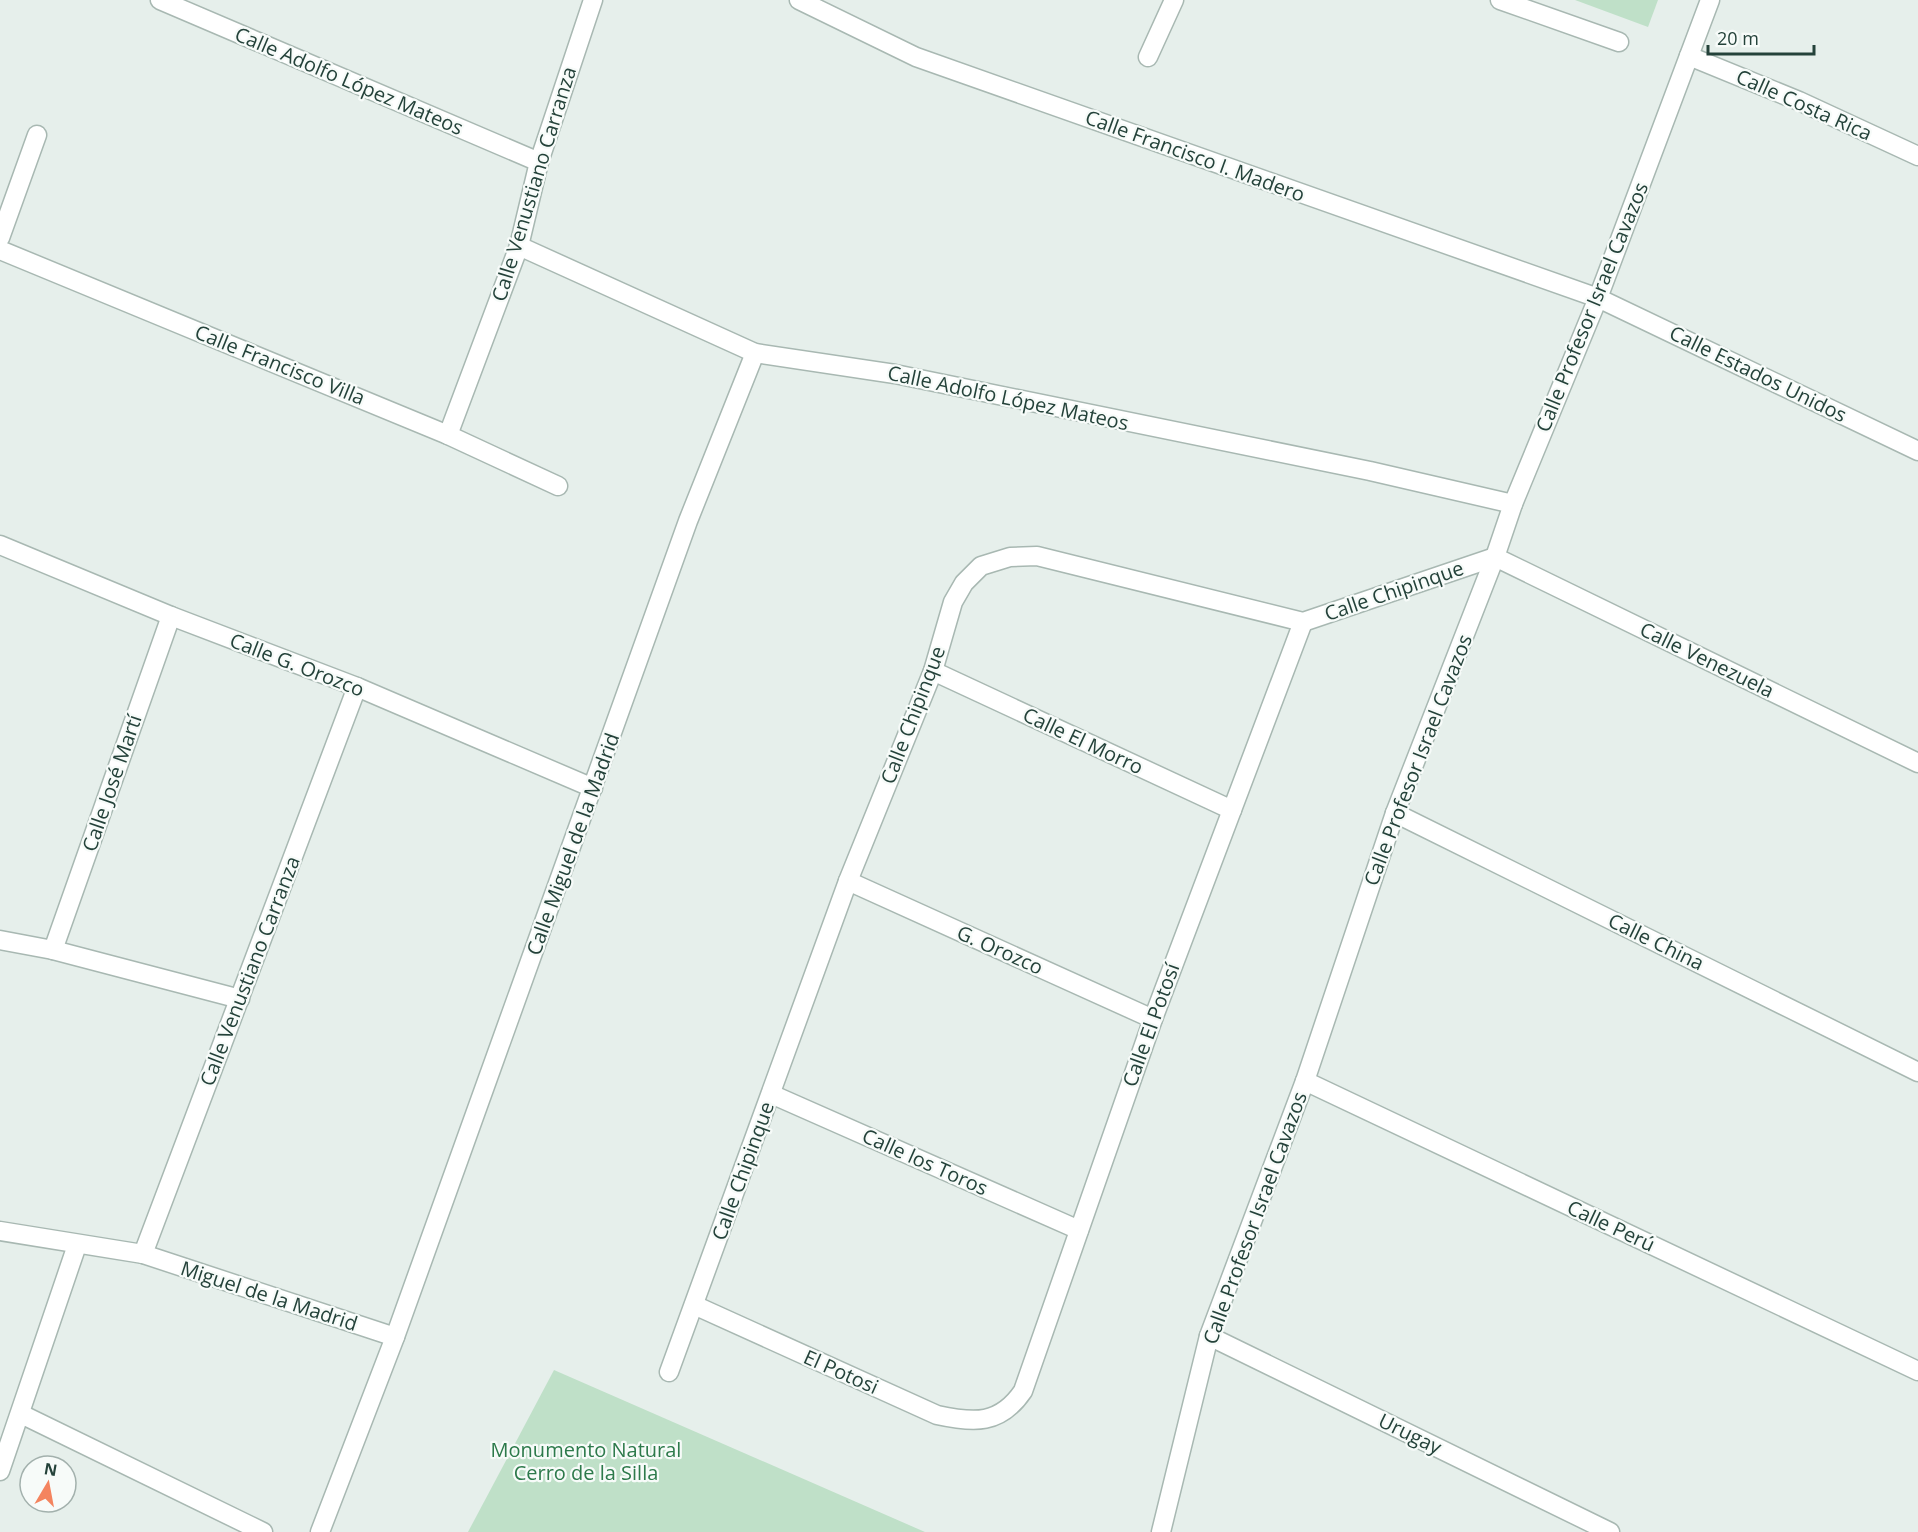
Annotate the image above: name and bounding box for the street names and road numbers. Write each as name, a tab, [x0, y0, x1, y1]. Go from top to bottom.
street label: Calle Adolfo López Mateos	[231, 20, 468, 141]
street label: Calle Venustiano Carranza	[485, 63, 582, 305]
street label: Calle Costa Rica	[1732, 63, 1876, 147]
street label: Calle Francisco I. Madero	[1082, 103, 1309, 208]
street label: Calle Profesor Israel Cavazos	[1529, 178, 1654, 436]
street label: Calle Francisco Villa	[191, 318, 369, 411]
street label: Calle Estados Unidos	[1665, 319, 1851, 428]
street label: Calle Adolfo López Mateos	[885, 359, 1131, 436]
street label: Calle Chipinque	[1321, 554, 1467, 627]
street label: Calle Venezuela	[1636, 615, 1779, 704]
street label: Calle G. Orozco	[226, 626, 368, 703]
street label: Calle Profesor Israel Cavazos	[1357, 630, 1478, 889]
street label: Calle Chipinque	[874, 642, 951, 788]
street label: Calle El Morro	[1019, 701, 1148, 780]
street label: Calle José Martí	[75, 710, 148, 855]
street label: Calle Miguel de la Madrid	[520, 729, 625, 959]
street label: Calle Venustiano Carranza	[193, 852, 306, 1090]
street label: Calle China	[1604, 907, 1709, 976]
street label: G. Orozco	[953, 919, 1048, 981]
street label: Calle El Potosí	[1116, 959, 1186, 1090]
street label: Calle Profesor Israel Cavazos	[1196, 1088, 1313, 1348]
street label: Calle Chipinque	[705, 1098, 780, 1244]
street label: Calle los Toros	[858, 1122, 992, 1201]
street label: Calle Perú	[1563, 1193, 1659, 1258]
street label: Miguel de la Madrid	[177, 1254, 361, 1337]
street label: El Potosi	[800, 1343, 883, 1400]
street label: Urugay	[1374, 1407, 1447, 1461]

